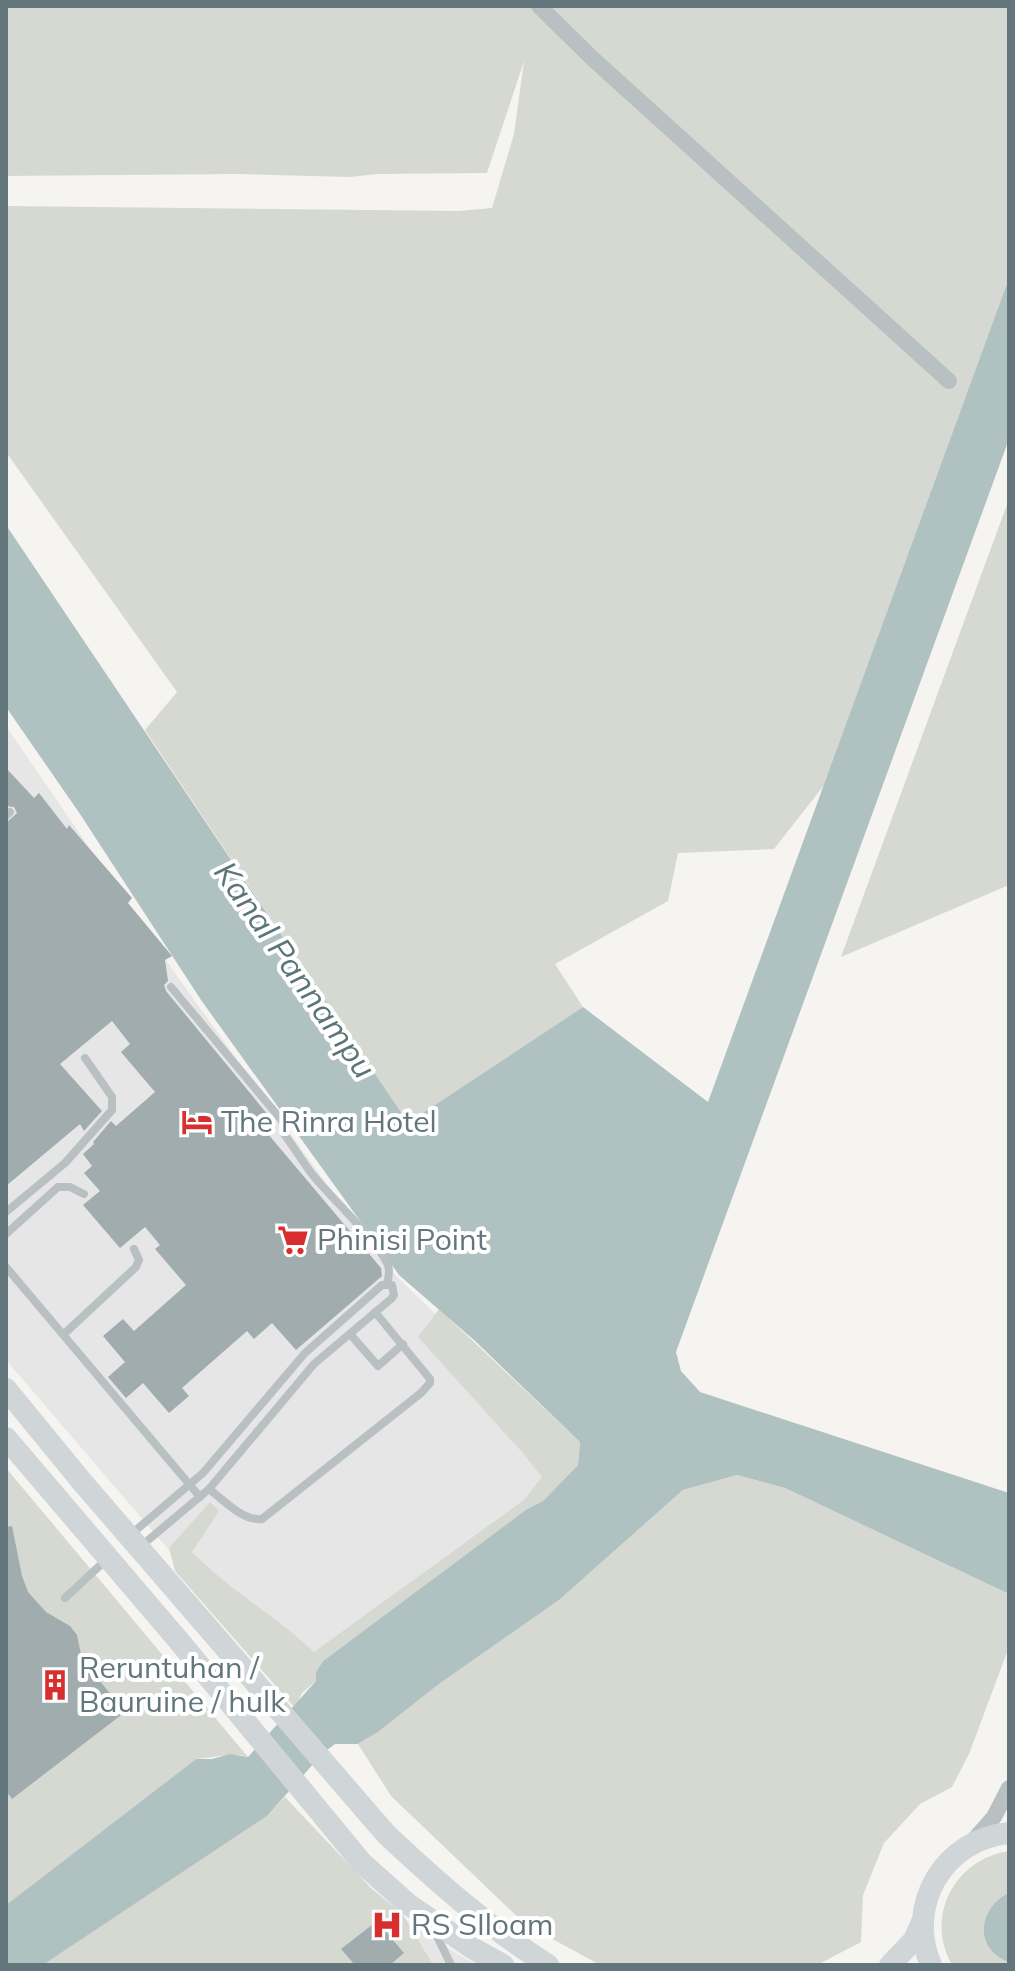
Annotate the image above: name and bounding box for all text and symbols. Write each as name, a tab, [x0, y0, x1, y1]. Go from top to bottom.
water label: Kanal Pannampu	[206, 853, 385, 1085]
place label: The Rinra Hotel	[221, 1102, 437, 1140]
hotel icon: The Rinra Hotel	[180, 1105, 214, 1139]
place label: Phinisi Point	[317, 1220, 487, 1258]
supermarket icon: Phinisi Point	[276, 1223, 310, 1257]
place label: Reruntuhan / Bauruine / hulk	[79, 1648, 286, 1720]
building icon: Reruntuhan / Bauruine / hulk	[38, 1668, 72, 1702]
place label: RS SIloam	[411, 1905, 553, 1943]
hospital icon: RS SIloam	[370, 1908, 404, 1942]

